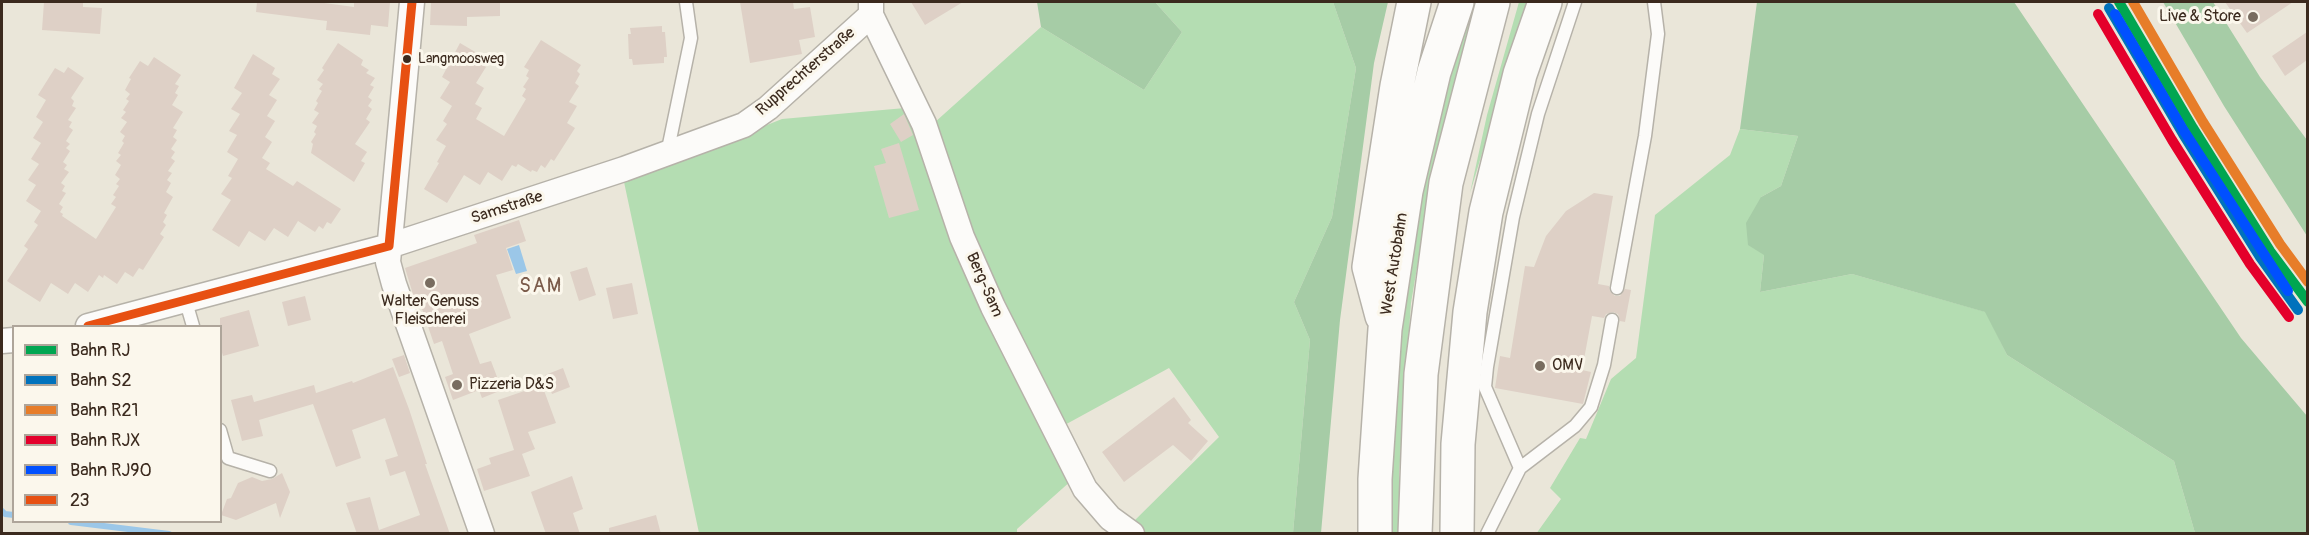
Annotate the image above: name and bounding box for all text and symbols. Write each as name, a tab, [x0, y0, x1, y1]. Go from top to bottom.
place label: Live & Store	[2159, 7, 2241, 27]
marker: Live & Store	[2246, 10, 2260, 24]
street label: Rupprechterstraße	[753, 24, 859, 120]
place label: Langmoosweg	[418, 51, 504, 67]
marker: Langmoosweg	[401, 53, 413, 65]
street label: Samstraße	[469, 187, 545, 229]
street label: West Autobahn	[1377, 211, 1413, 317]
street label: Berg-Sam	[961, 250, 1007, 320]
district label: SAM	[519, 275, 563, 299]
marker: Walter Genuss Fleischerei	[423, 276, 437, 290]
place label: Walter Genuss Fleischerei	[381, 292, 479, 330]
legend	[12, 325, 222, 523]
text: Bahn RJ	[70, 339, 130, 362]
place label: OMV	[1552, 356, 1583, 376]
marker: OMV	[1533, 359, 1547, 373]
text: Bahn S2	[70, 369, 132, 392]
place label: Pizzeria D&S	[469, 375, 554, 395]
marker: Pizzeria D&S	[450, 378, 464, 392]
text: Bahn R21	[70, 399, 139, 422]
text: Bahn RJX	[70, 429, 140, 452]
text: Bahn RJ90	[70, 459, 152, 482]
text: 23	[70, 489, 90, 512]

